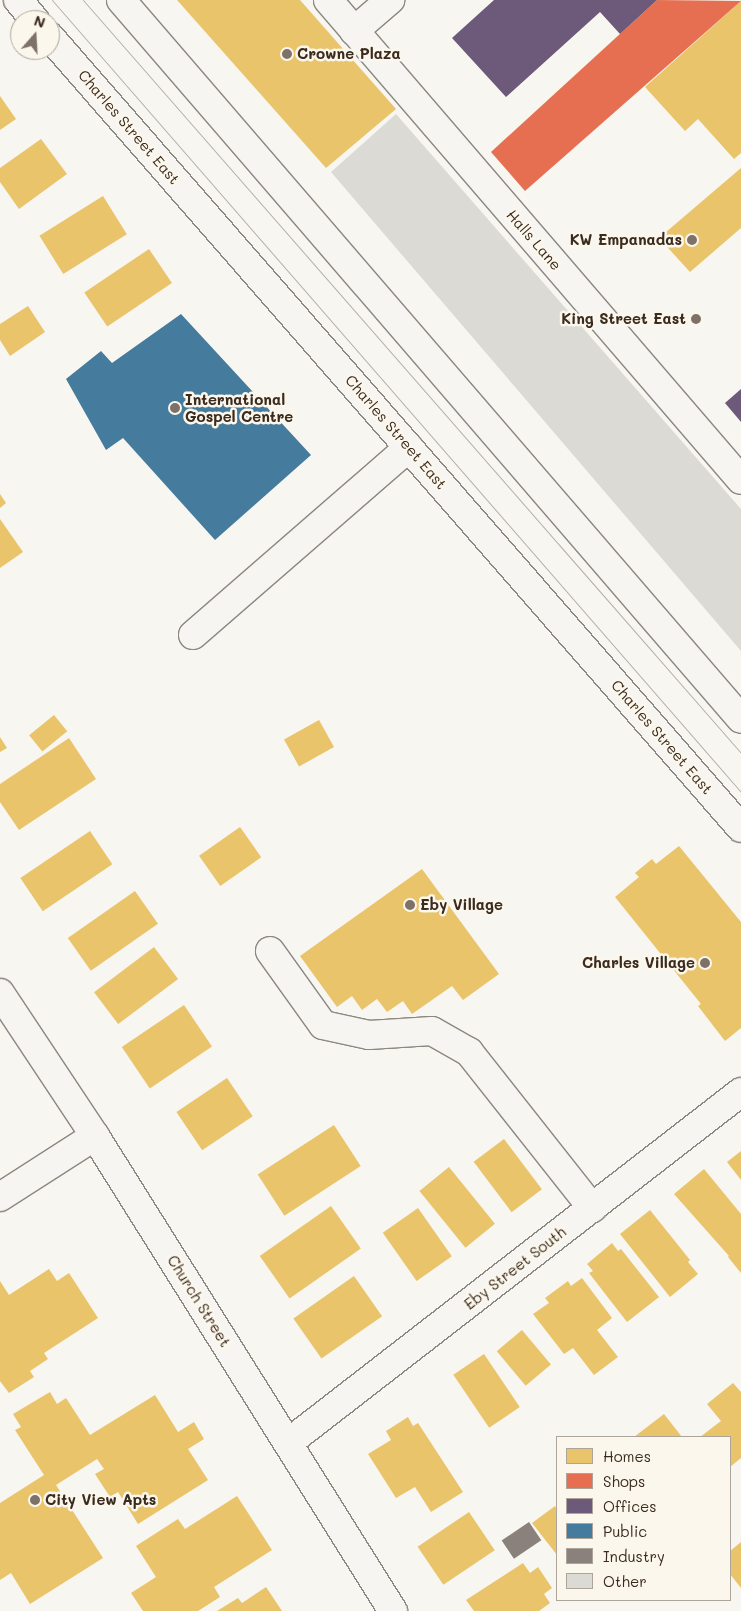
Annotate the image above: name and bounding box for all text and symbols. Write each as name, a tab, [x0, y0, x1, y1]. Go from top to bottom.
north arrow	[10, 10, 60, 60]
text: N	[32, 11, 48, 32]
place label: Crowne Plaza	[297, 45, 401, 63]
marker: Crowne Plaza	[281, 48, 293, 60]
street label: Charles Street East	[74, 66, 184, 188]
street label: Halls Lane	[503, 206, 565, 274]
place label: KW Empanadas	[570, 231, 682, 249]
marker: KW Empanadas	[686, 234, 698, 246]
place label: King Street East	[561, 310, 686, 328]
marker: King Street East	[690, 313, 702, 325]
street label: Charles Street East	[341, 371, 451, 493]
place label: International Gospel Centre	[185, 390, 293, 425]
marker: International Gospel Centre	[169, 402, 181, 414]
street label: Charles Street East	[607, 676, 717, 798]
place label: Eby Village	[420, 896, 503, 914]
marker: Eby Village	[404, 899, 416, 911]
place label: Charles Village	[582, 954, 695, 972]
marker: Charles Village	[699, 957, 711, 969]
street label: Eby Street South	[461, 1223, 569, 1313]
street label: Church Street	[164, 1252, 234, 1350]
legend	[556, 1436, 731, 1601]
text: Homes	[603, 1446, 651, 1466]
text: Shops	[603, 1471, 645, 1491]
place label: City View Apts	[45, 1491, 156, 1509]
marker: City View Apts	[29, 1494, 41, 1506]
text: Offices	[603, 1496, 657, 1516]
text: Public	[603, 1521, 647, 1541]
text: Industry	[603, 1546, 665, 1566]
text: Other	[603, 1571, 647, 1591]

